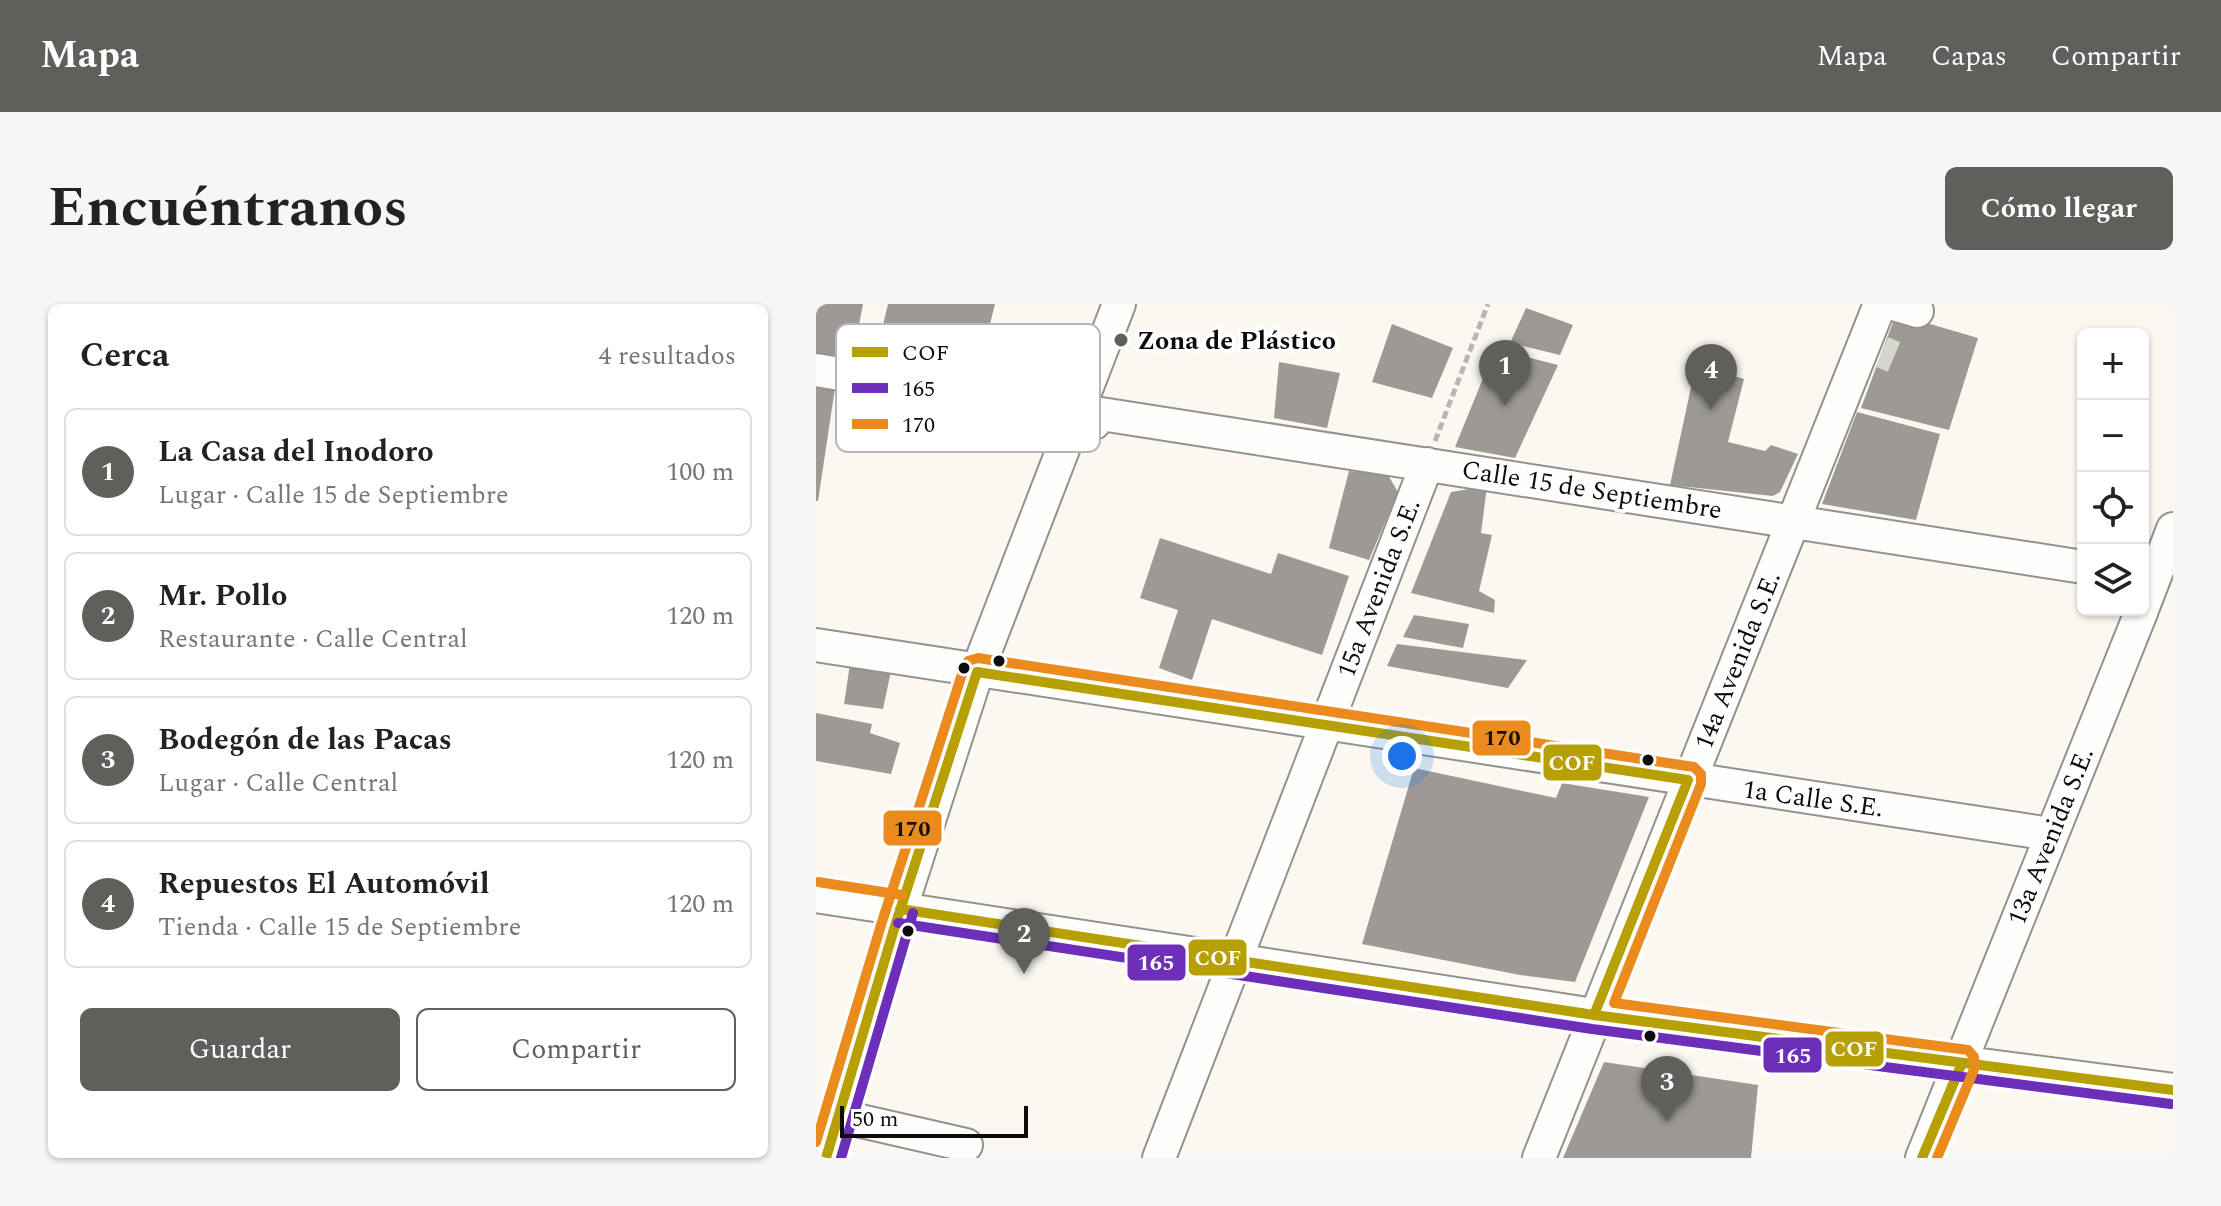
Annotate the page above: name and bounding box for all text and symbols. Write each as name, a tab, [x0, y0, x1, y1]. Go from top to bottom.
text: Mapa	[40, 27, 139, 85]
text: Mapa	[1817, 35, 1887, 78]
text: Capas	[1931, 35, 2007, 78]
text: Compartir	[2051, 35, 2181, 78]
text: Encuéntranos	[48, 166, 408, 251]
button: Cómo llegar	[1945, 167, 2173, 250]
place label: Zona de Plástico	[1137, 321, 1336, 361]
legend	[836, 324, 1100, 452]
map controls	[2077, 328, 2149, 616]
button: +	[2077, 328, 2149, 400]
text: Cerca	[80, 330, 169, 382]
marker: Zona de Plástico	[1112, 331, 1130, 349]
text: 4 resultados	[598, 336, 736, 376]
text: COF	[902, 337, 949, 370]
pin: 1	[1479, 340, 1531, 406]
pin: 4	[1685, 344, 1737, 410]
text: 165	[902, 373, 935, 406]
button: −	[2077, 400, 2149, 472]
text: 170	[902, 409, 935, 442]
text: La Casa del Inodoro	[158, 429, 434, 475]
street label: Calle 15 de Septiembre	[1459, 450, 1725, 530]
text: 1	[101, 452, 115, 492]
text: 100 m	[666, 452, 734, 492]
button: locate	[2077, 472, 2149, 544]
text: Lugar · Calle 15 de Septiembre	[158, 475, 509, 515]
street label: 15a Avenida S.E.	[1326, 493, 1431, 684]
button: layers	[2077, 544, 2149, 616]
street label: 14a Avenida S.E.	[1684, 565, 1792, 756]
text: Mr. Pollo	[158, 573, 287, 619]
text: 2	[101, 596, 115, 636]
text: 120 m	[666, 596, 734, 636]
text: Restaurante · Calle Central	[158, 619, 468, 659]
unlabelled marker	[991, 653, 1007, 669]
unlabelled marker	[956, 660, 972, 676]
text: Bodegón de las Pacas	[158, 717, 452, 763]
line badge: 170	[1471, 719, 1532, 757]
text: 170	[1483, 722, 1521, 755]
your location	[1382, 736, 1422, 776]
text: 3	[101, 740, 115, 780]
text: 120 m	[666, 740, 734, 780]
street label: 13a Avenida S.E.	[1997, 741, 2105, 932]
line badge: COF	[1542, 743, 1603, 782]
text: COF	[1549, 747, 1595, 780]
unlabelled marker	[1640, 752, 1656, 768]
text: Lugar · Calle Central	[158, 763, 398, 803]
street label: 1a Calle S.E.	[1740, 769, 1886, 829]
line badge: 170	[882, 809, 943, 847]
text: 170	[893, 813, 931, 846]
text: Repuestos El Automóvil	[158, 861, 490, 907]
text: 4	[101, 884, 115, 924]
text: 120 m	[666, 884, 734, 924]
text: Tienda · Calle 15 de Septiembre	[158, 907, 521, 947]
pin: 2	[998, 908, 1050, 974]
unlabelled marker	[900, 923, 916, 939]
line badge: COF	[1187, 938, 1248, 977]
text: COF	[1195, 942, 1241, 975]
line badge: 165	[1126, 943, 1187, 982]
text: 165	[1137, 947, 1175, 980]
button: Guardar	[80, 1008, 400, 1091]
button: Compartir	[416, 1008, 736, 1091]
unlabelled marker	[1642, 1028, 1658, 1044]
line badge: COF	[1824, 1030, 1885, 1068]
text: COF	[1831, 1033, 1877, 1066]
line badge: 165	[1762, 1036, 1823, 1074]
text: 165	[1774, 1040, 1812, 1073]
pin: 3	[1641, 1056, 1693, 1122]
scale bar	[840, 1102, 1028, 1138]
text: 50 m	[852, 1103, 898, 1136]

